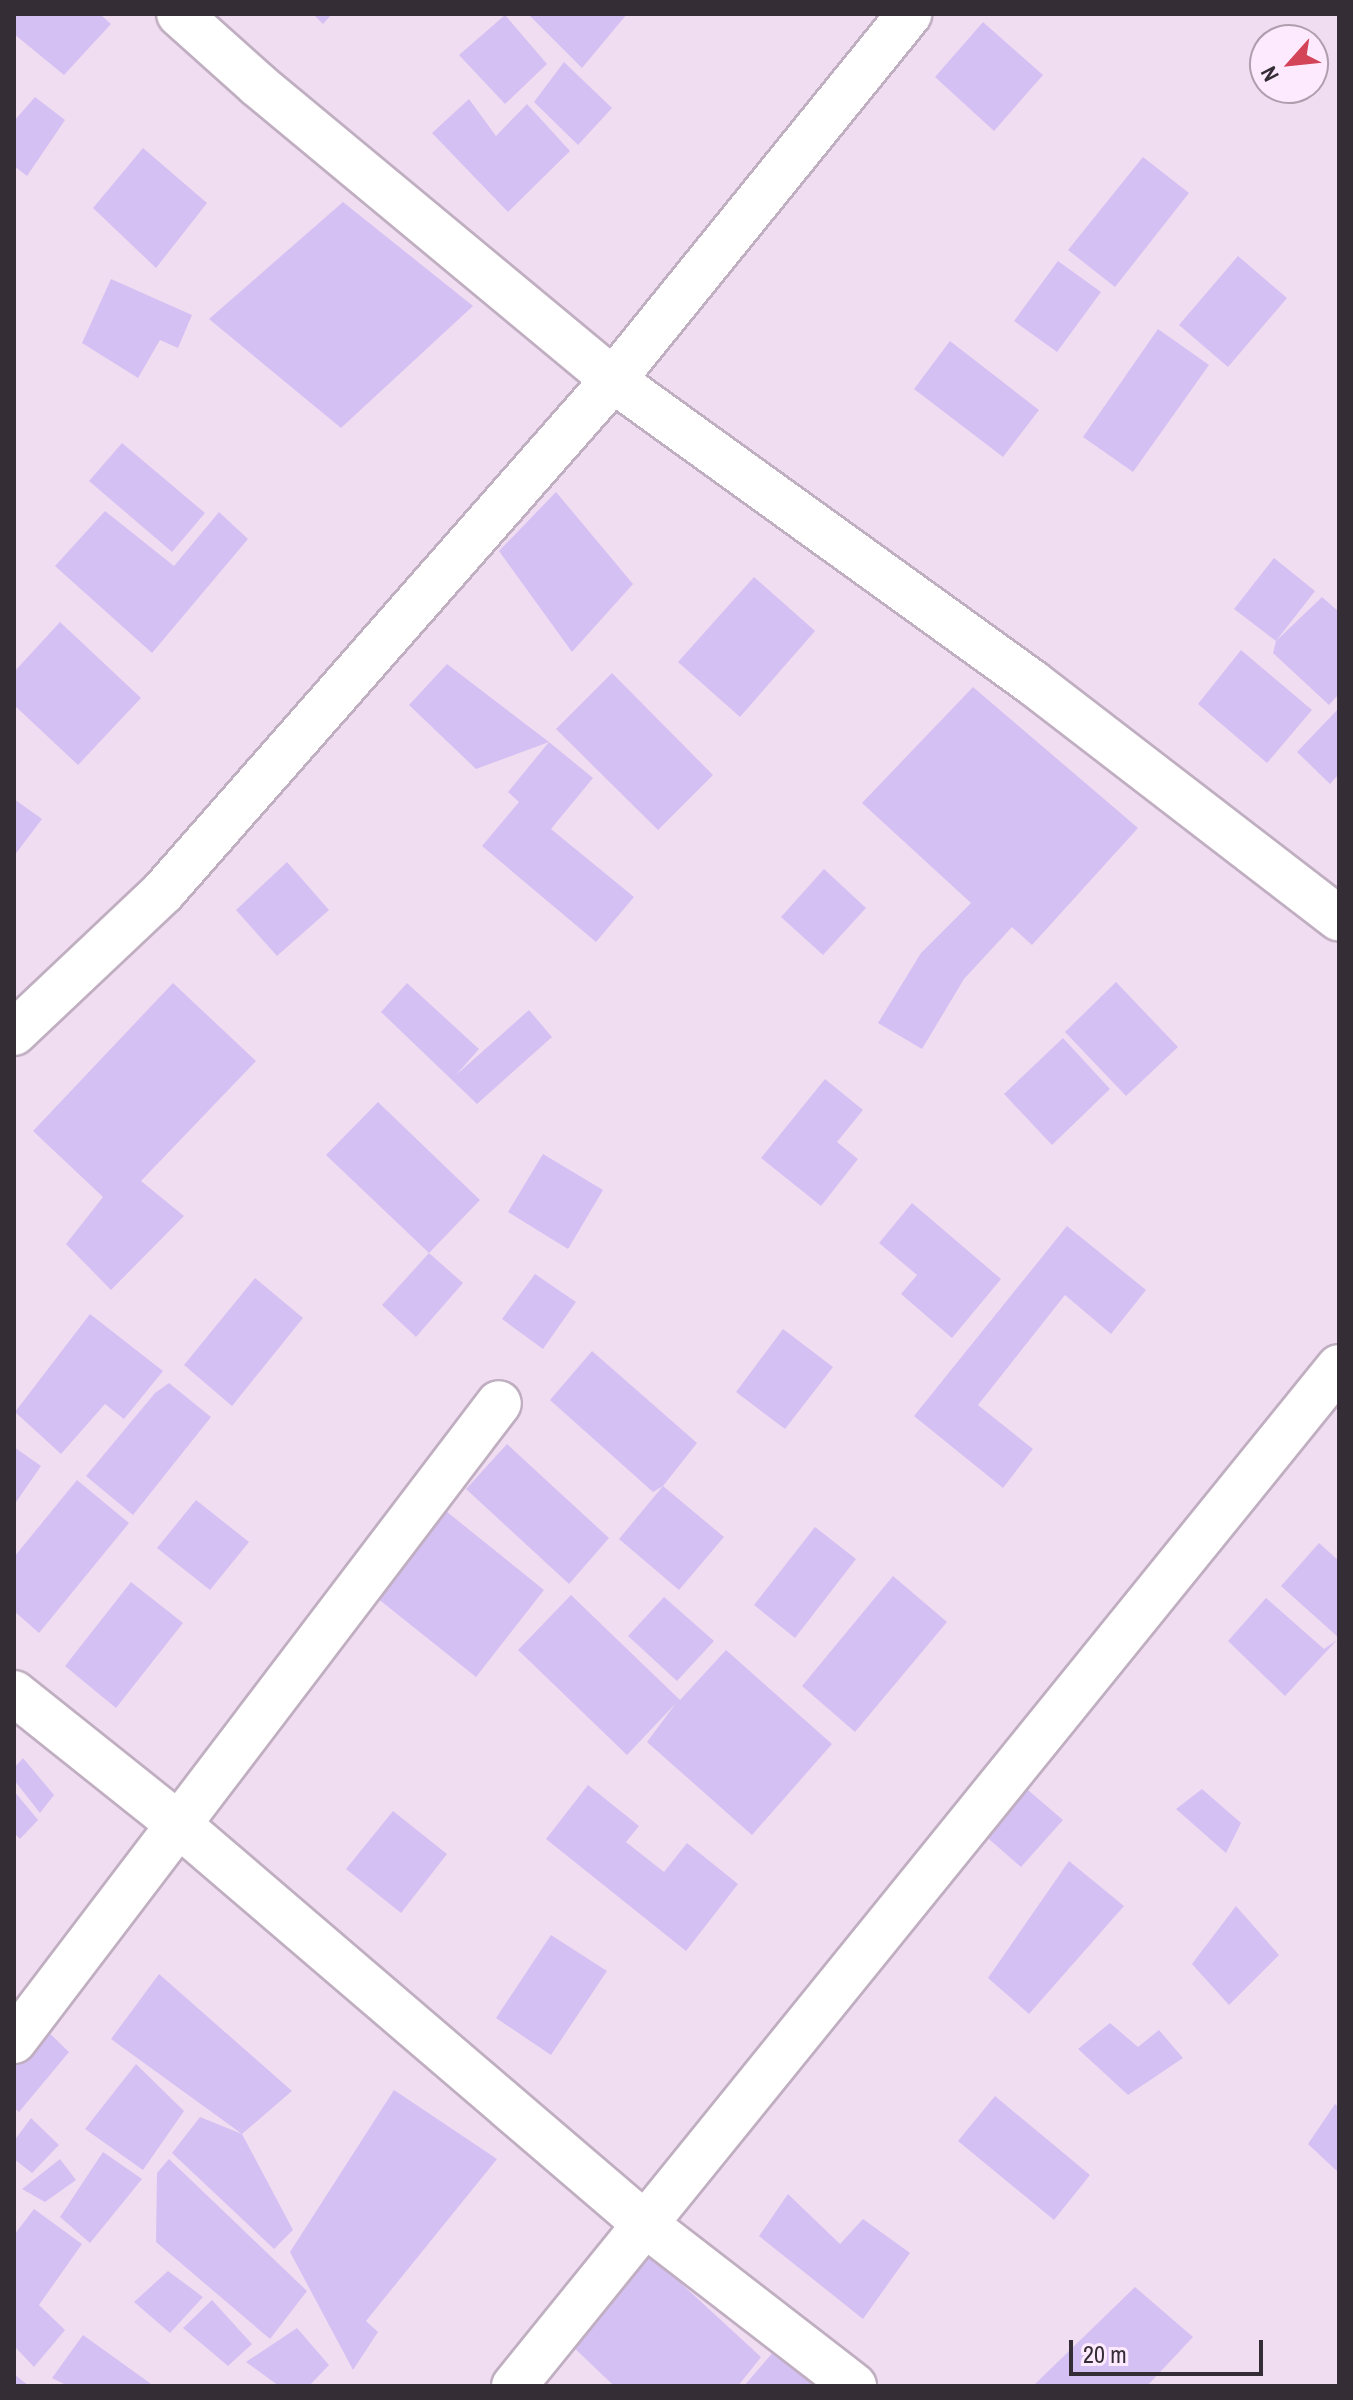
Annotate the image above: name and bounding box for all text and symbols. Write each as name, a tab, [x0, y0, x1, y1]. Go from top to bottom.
north arrow	[1249, 24, 1329, 104]
text: N	[1253, 61, 1286, 87]
scale bar	[1073, 2324, 1267, 2374]
text: 20 m	[1083, 2338, 1127, 2370]

